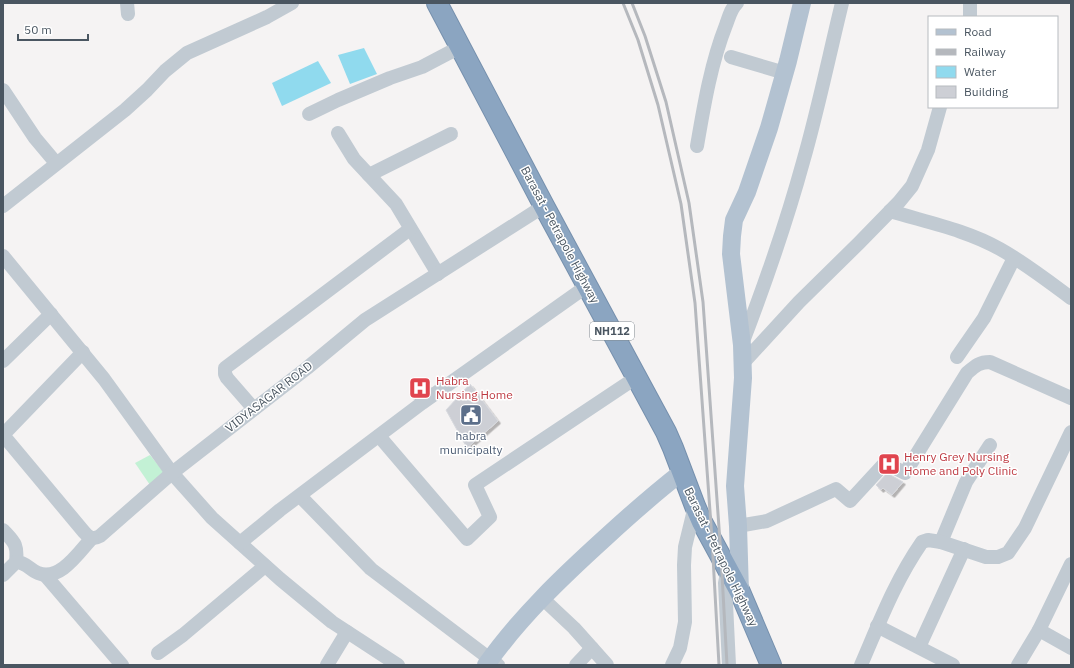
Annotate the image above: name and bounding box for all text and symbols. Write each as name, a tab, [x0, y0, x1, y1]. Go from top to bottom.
scale bar	[18, 16, 88, 42]
legend	[928, 16, 1058, 108]
text: 50 m	[24, 22, 52, 37]
text: Road	[964, 24, 992, 39]
text: Railway	[964, 44, 1006, 59]
text: Water	[964, 64, 997, 79]
text: Building	[964, 84, 1009, 99]
street label: Barasat - Petrapole Highway	[518, 164, 603, 306]
road number: NH112	[590, 322, 634, 340]
street label: VIDYASAGAR ROAD	[222, 358, 315, 435]
place label: Habra Nursing Home	[436, 373, 513, 402]
hospital icon: Habra Nursing Home	[407, 375, 433, 401]
public building icon: habra municipalty	[458, 402, 484, 428]
place label: habra municipalty	[440, 428, 502, 457]
place label: Henry Grey Nursing Home and Poly Clinic	[904, 449, 1017, 478]
hospital icon: Henry Grey Nursing Home and Poly Clinic	[876, 451, 902, 477]
street label: Barasat - Petrapole Highway	[681, 485, 762, 629]

